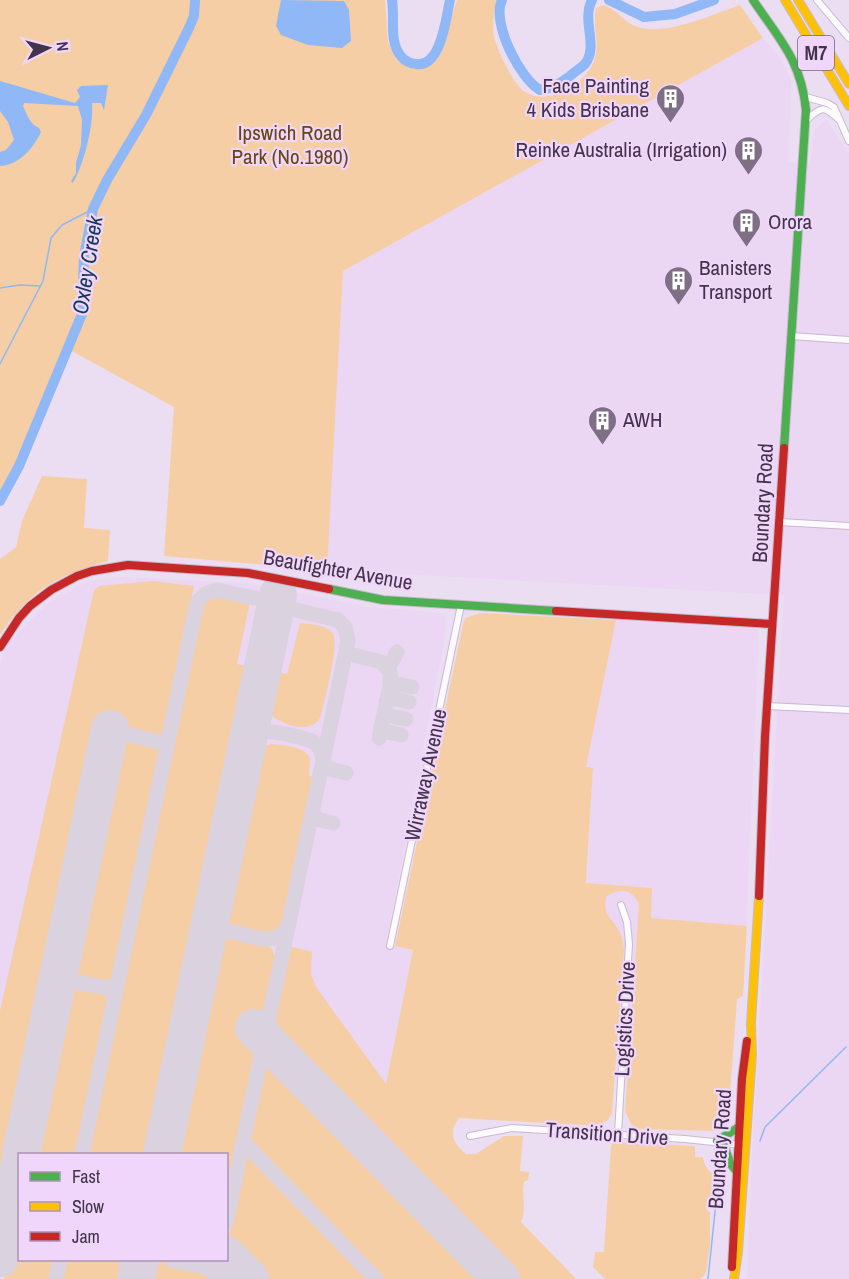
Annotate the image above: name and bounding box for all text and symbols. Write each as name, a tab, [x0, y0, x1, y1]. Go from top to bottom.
north arrow	[18, 18, 78, 78]
road number: M7	[798, 36, 834, 70]
text: N	[51, 41, 74, 52]
place label: Face Painting 4 Kids Brisbane	[526, 71, 649, 124]
building icon: Face Painting 4 Kids Brisbane	[654, 82, 686, 124]
park label: Ipswich Road Park (No.1980)	[232, 118, 348, 171]
building icon: Reinke Australia (Irrigation)	[732, 134, 764, 176]
place label: Reinke Australia (Irrigation)	[515, 135, 727, 164]
building icon: Orora	[731, 206, 763, 248]
place label: Orora	[768, 207, 812, 236]
water label: Oxley Creek	[64, 213, 110, 316]
place label: Banisters Transport	[699, 253, 772, 306]
building icon: Banisters Transport	[662, 264, 694, 306]
building icon: AWH	[586, 404, 618, 446]
place label: AWH	[622, 405, 663, 434]
street label: Boundary Road	[745, 442, 780, 563]
street label: Beaufighter Avenue	[261, 542, 415, 597]
street label: Wirraway Avenue	[397, 706, 454, 844]
street label: Logistics Drive	[607, 961, 642, 1077]
street label: Boundary Road	[701, 1088, 738, 1210]
street label: Transition Drive	[545, 1115, 669, 1152]
legend	[18, 1153, 228, 1261]
text: Fast	[72, 1164, 100, 1189]
text: Slow	[72, 1194, 104, 1219]
text: Jam	[72, 1224, 100, 1249]

